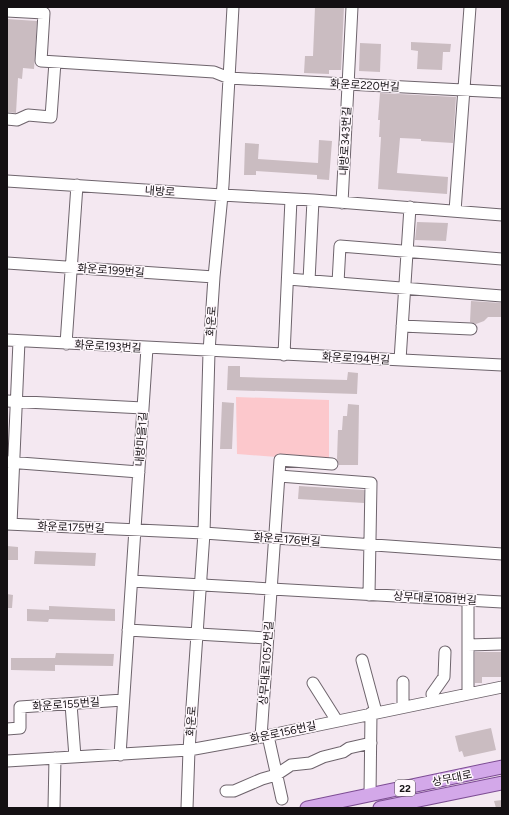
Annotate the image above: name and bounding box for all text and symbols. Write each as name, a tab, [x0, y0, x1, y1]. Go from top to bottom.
street label: 화운로220번길	[330, 77, 400, 94]
street label: 내방로343번길	[337, 106, 354, 176]
street label: 내방로	[144, 184, 176, 199]
street label: 화운로199번길	[77, 262, 145, 279]
street label: 화운로	[204, 305, 219, 337]
street label: 화운로193번길	[74, 338, 142, 355]
street label: 화운로194번길	[322, 350, 390, 367]
street label: 내방마을1길	[133, 411, 150, 467]
street label: 화운로175번길	[37, 520, 105, 535]
street label: 화운로176번길	[253, 531, 321, 548]
street label: 상무대로1081번길	[393, 590, 477, 607]
street label: 상무대로1057번길	[257, 620, 276, 706]
street label: 화운로155번길	[32, 696, 100, 713]
street label: 화운로	[184, 705, 199, 737]
street label: 화운로156번길	[249, 719, 318, 746]
street label: 상무대로	[431, 768, 473, 789]
road number: 22	[395, 780, 415, 796]

